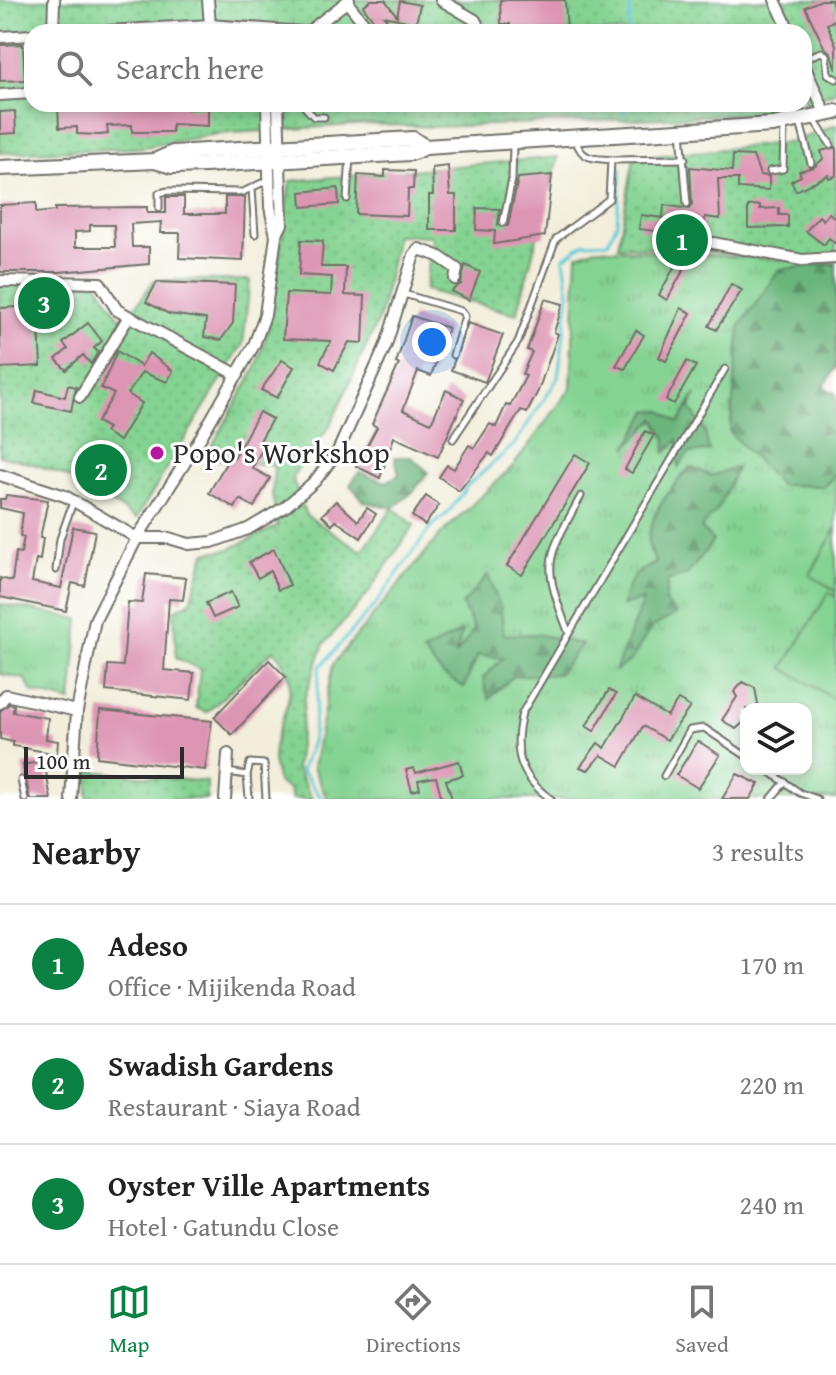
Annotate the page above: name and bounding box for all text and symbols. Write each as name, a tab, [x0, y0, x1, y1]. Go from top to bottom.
search box	[24, 24, 812, 112]
icon: search	[52, 46, 96, 90]
text: Search here	[116, 46, 264, 90]
pin: 1	[656, 210, 708, 270]
pin: 3	[18, 273, 70, 333]
your location	[412, 322, 452, 362]
place label: Popo's Workshop	[173, 430, 390, 474]
pin: 2	[75, 440, 127, 500]
marker: Popo's Workshop	[148, 444, 166, 462]
map controls	[740, 703, 812, 775]
button: layers	[740, 703, 812, 775]
scale bar	[24, 743, 184, 779]
text: 100 m	[36, 745, 91, 777]
text: Nearby	[32, 827, 141, 876]
text: 3 results	[712, 832, 804, 871]
text: Adeso	[108, 923, 188, 967]
text: 1	[51, 945, 65, 984]
text: 170 m	[739, 945, 804, 984]
text: Office · Mijikenda Road	[108, 967, 356, 1006]
text: Swadish Gardens	[108, 1043, 334, 1087]
text: 2	[51, 1065, 65, 1104]
text: 220 m	[739, 1065, 804, 1104]
text: Restaurant · Siaya Road	[108, 1087, 361, 1126]
text: Oyster Ville Apartments	[108, 1163, 430, 1207]
text: 3	[51, 1185, 65, 1224]
text: 240 m	[739, 1185, 804, 1224]
text: Hotel · Gatundu Close	[108, 1207, 339, 1246]
tab: Map	[107, 1280, 151, 1360]
tab: Directions	[366, 1280, 461, 1360]
tab: Saved	[675, 1280, 729, 1360]

